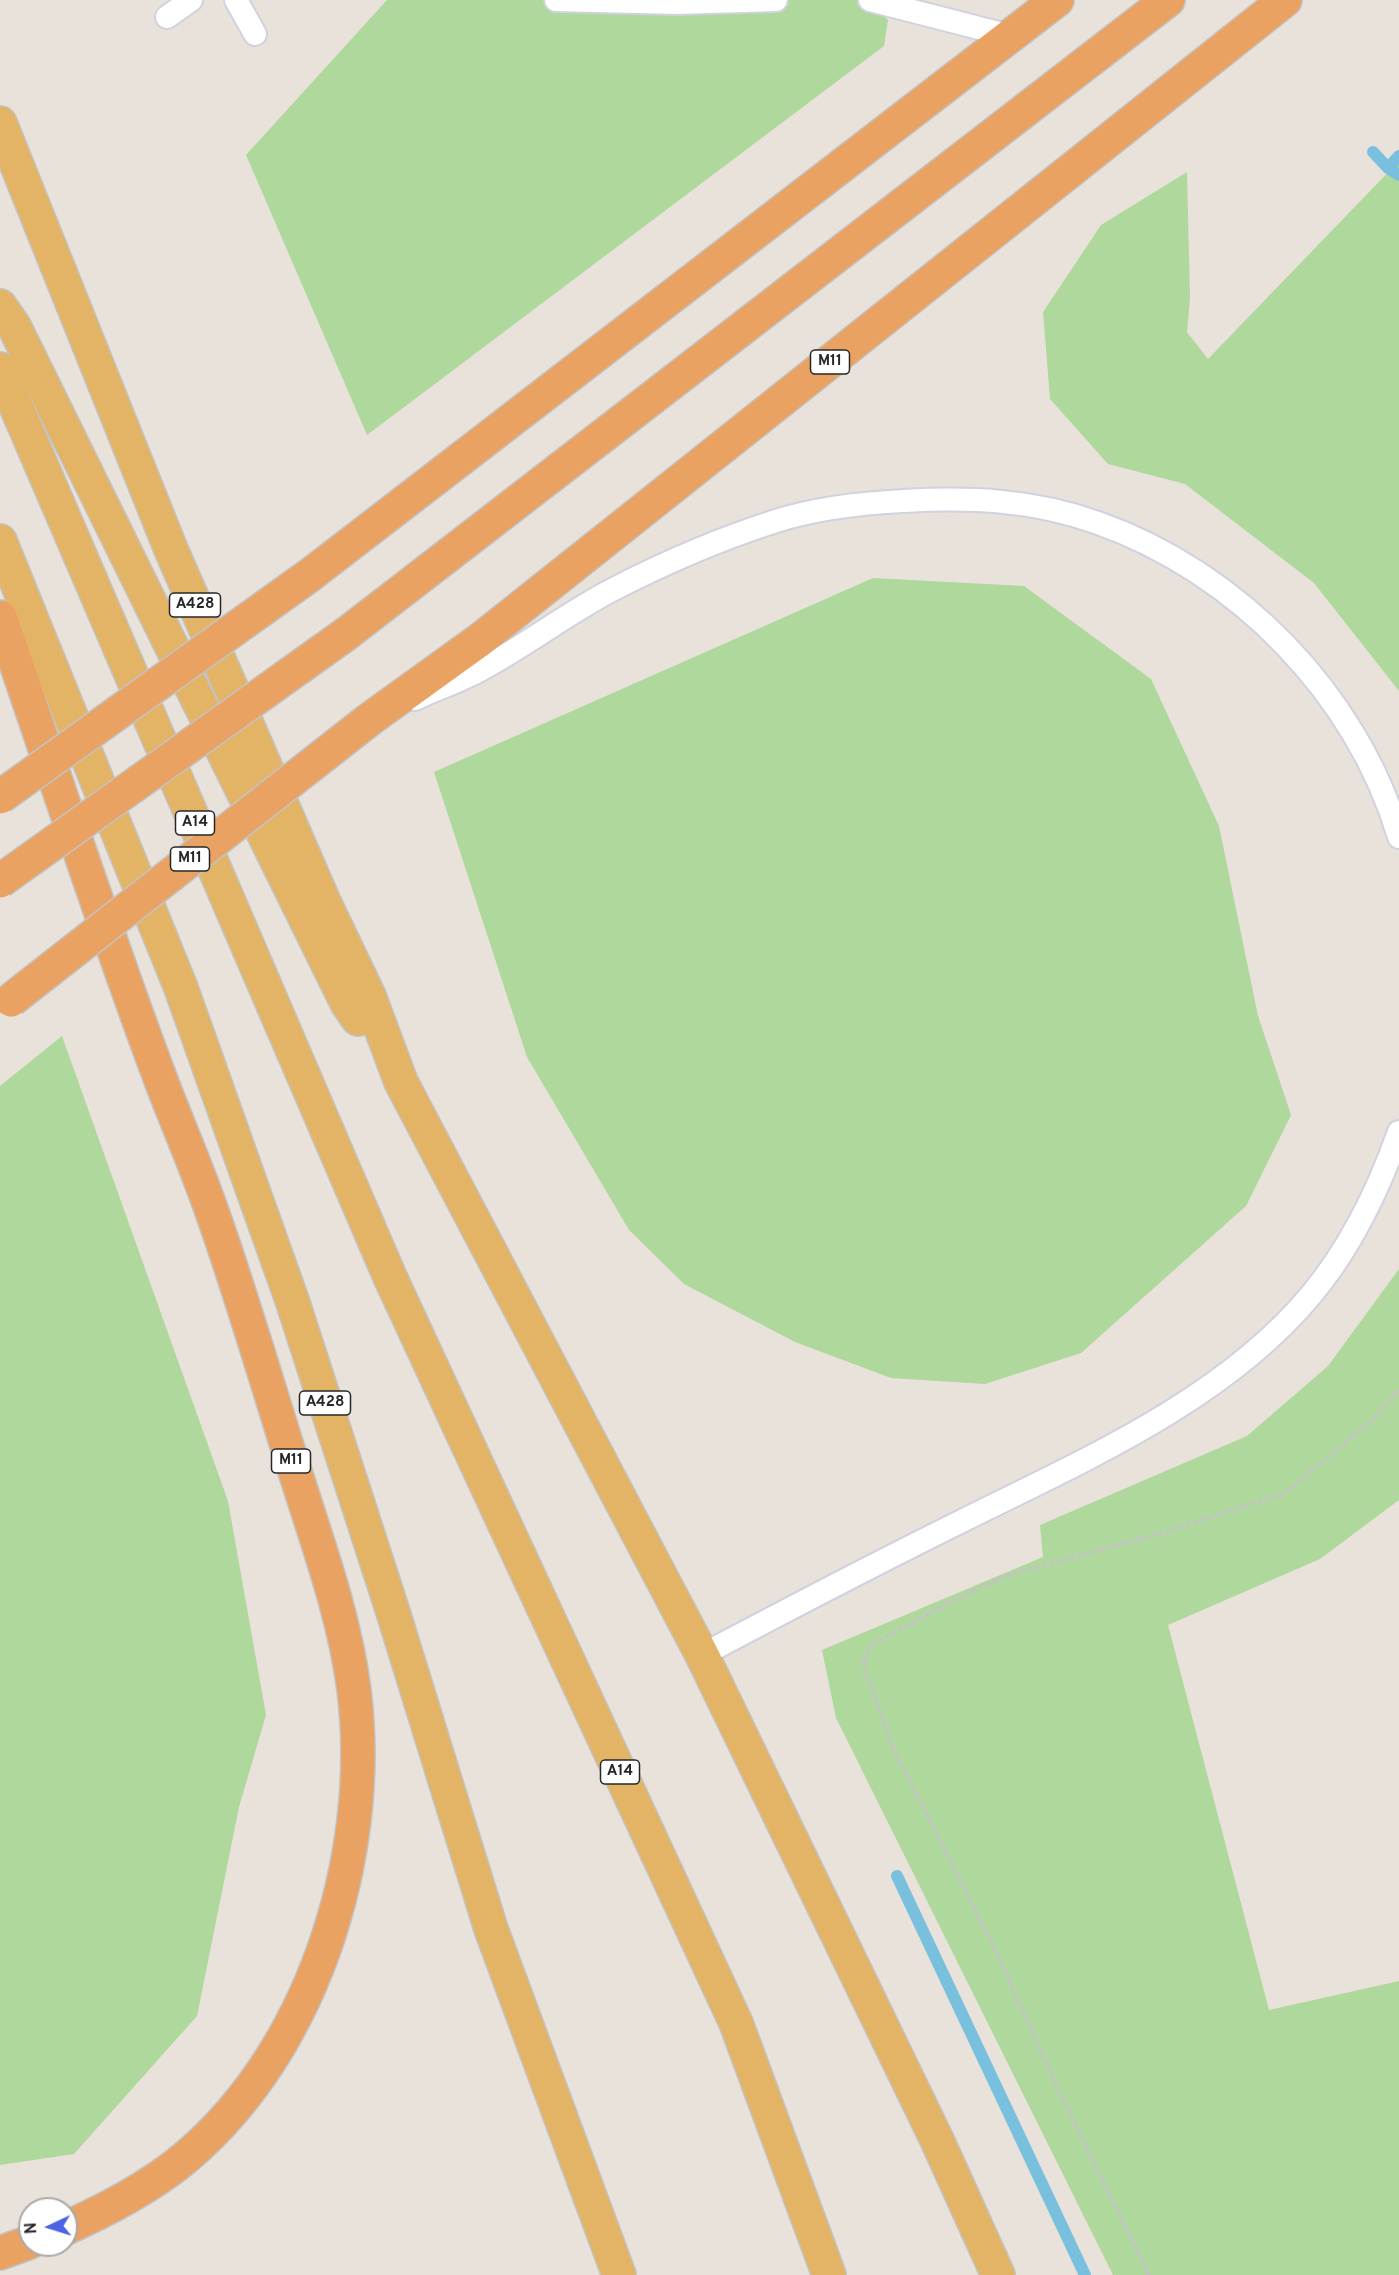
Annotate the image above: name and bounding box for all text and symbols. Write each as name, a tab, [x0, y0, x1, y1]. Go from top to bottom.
road number: M11	[810, 350, 850, 374]
road number: A428	[170, 593, 220, 617]
road number: A14	[176, 811, 214, 835]
road number: M11	[170, 847, 210, 871]
road number: A428	[300, 1391, 350, 1415]
road number: M11	[272, 1449, 310, 1473]
road number: A14	[600, 1760, 640, 1784]
north arrow	[18, 2197, 78, 2257]
text: N	[22, 2222, 42, 2235]

